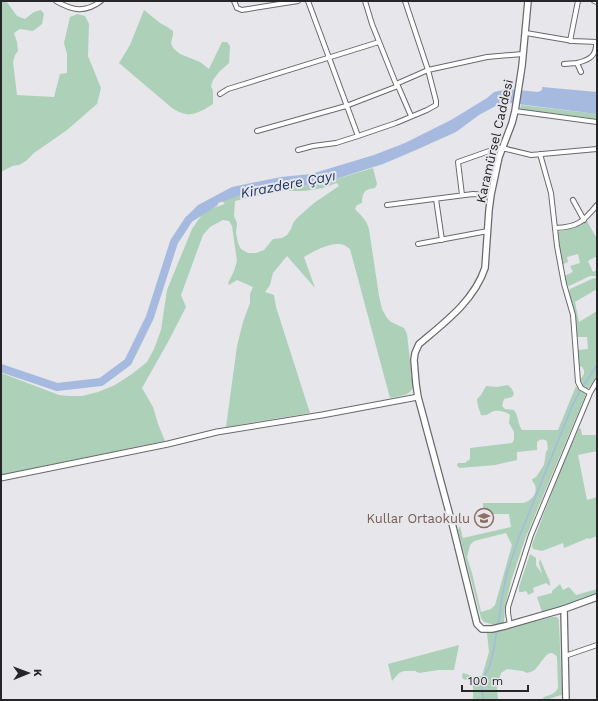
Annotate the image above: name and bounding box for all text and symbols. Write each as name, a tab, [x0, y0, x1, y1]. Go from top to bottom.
street label: Karamürsel Caddesi	[473, 78, 516, 204]
water label: Kirazdere Çayı	[239, 167, 337, 201]
school or university icon: Kullar Ortaokulu	[473, 507, 495, 529]
place label: Kullar Ortaokulu	[366, 511, 470, 526]
north arrow	[8, 653, 48, 693]
scale bar	[462, 667, 528, 693]
text: K	[31, 669, 44, 677]
text: 100 m	[468, 674, 503, 688]

